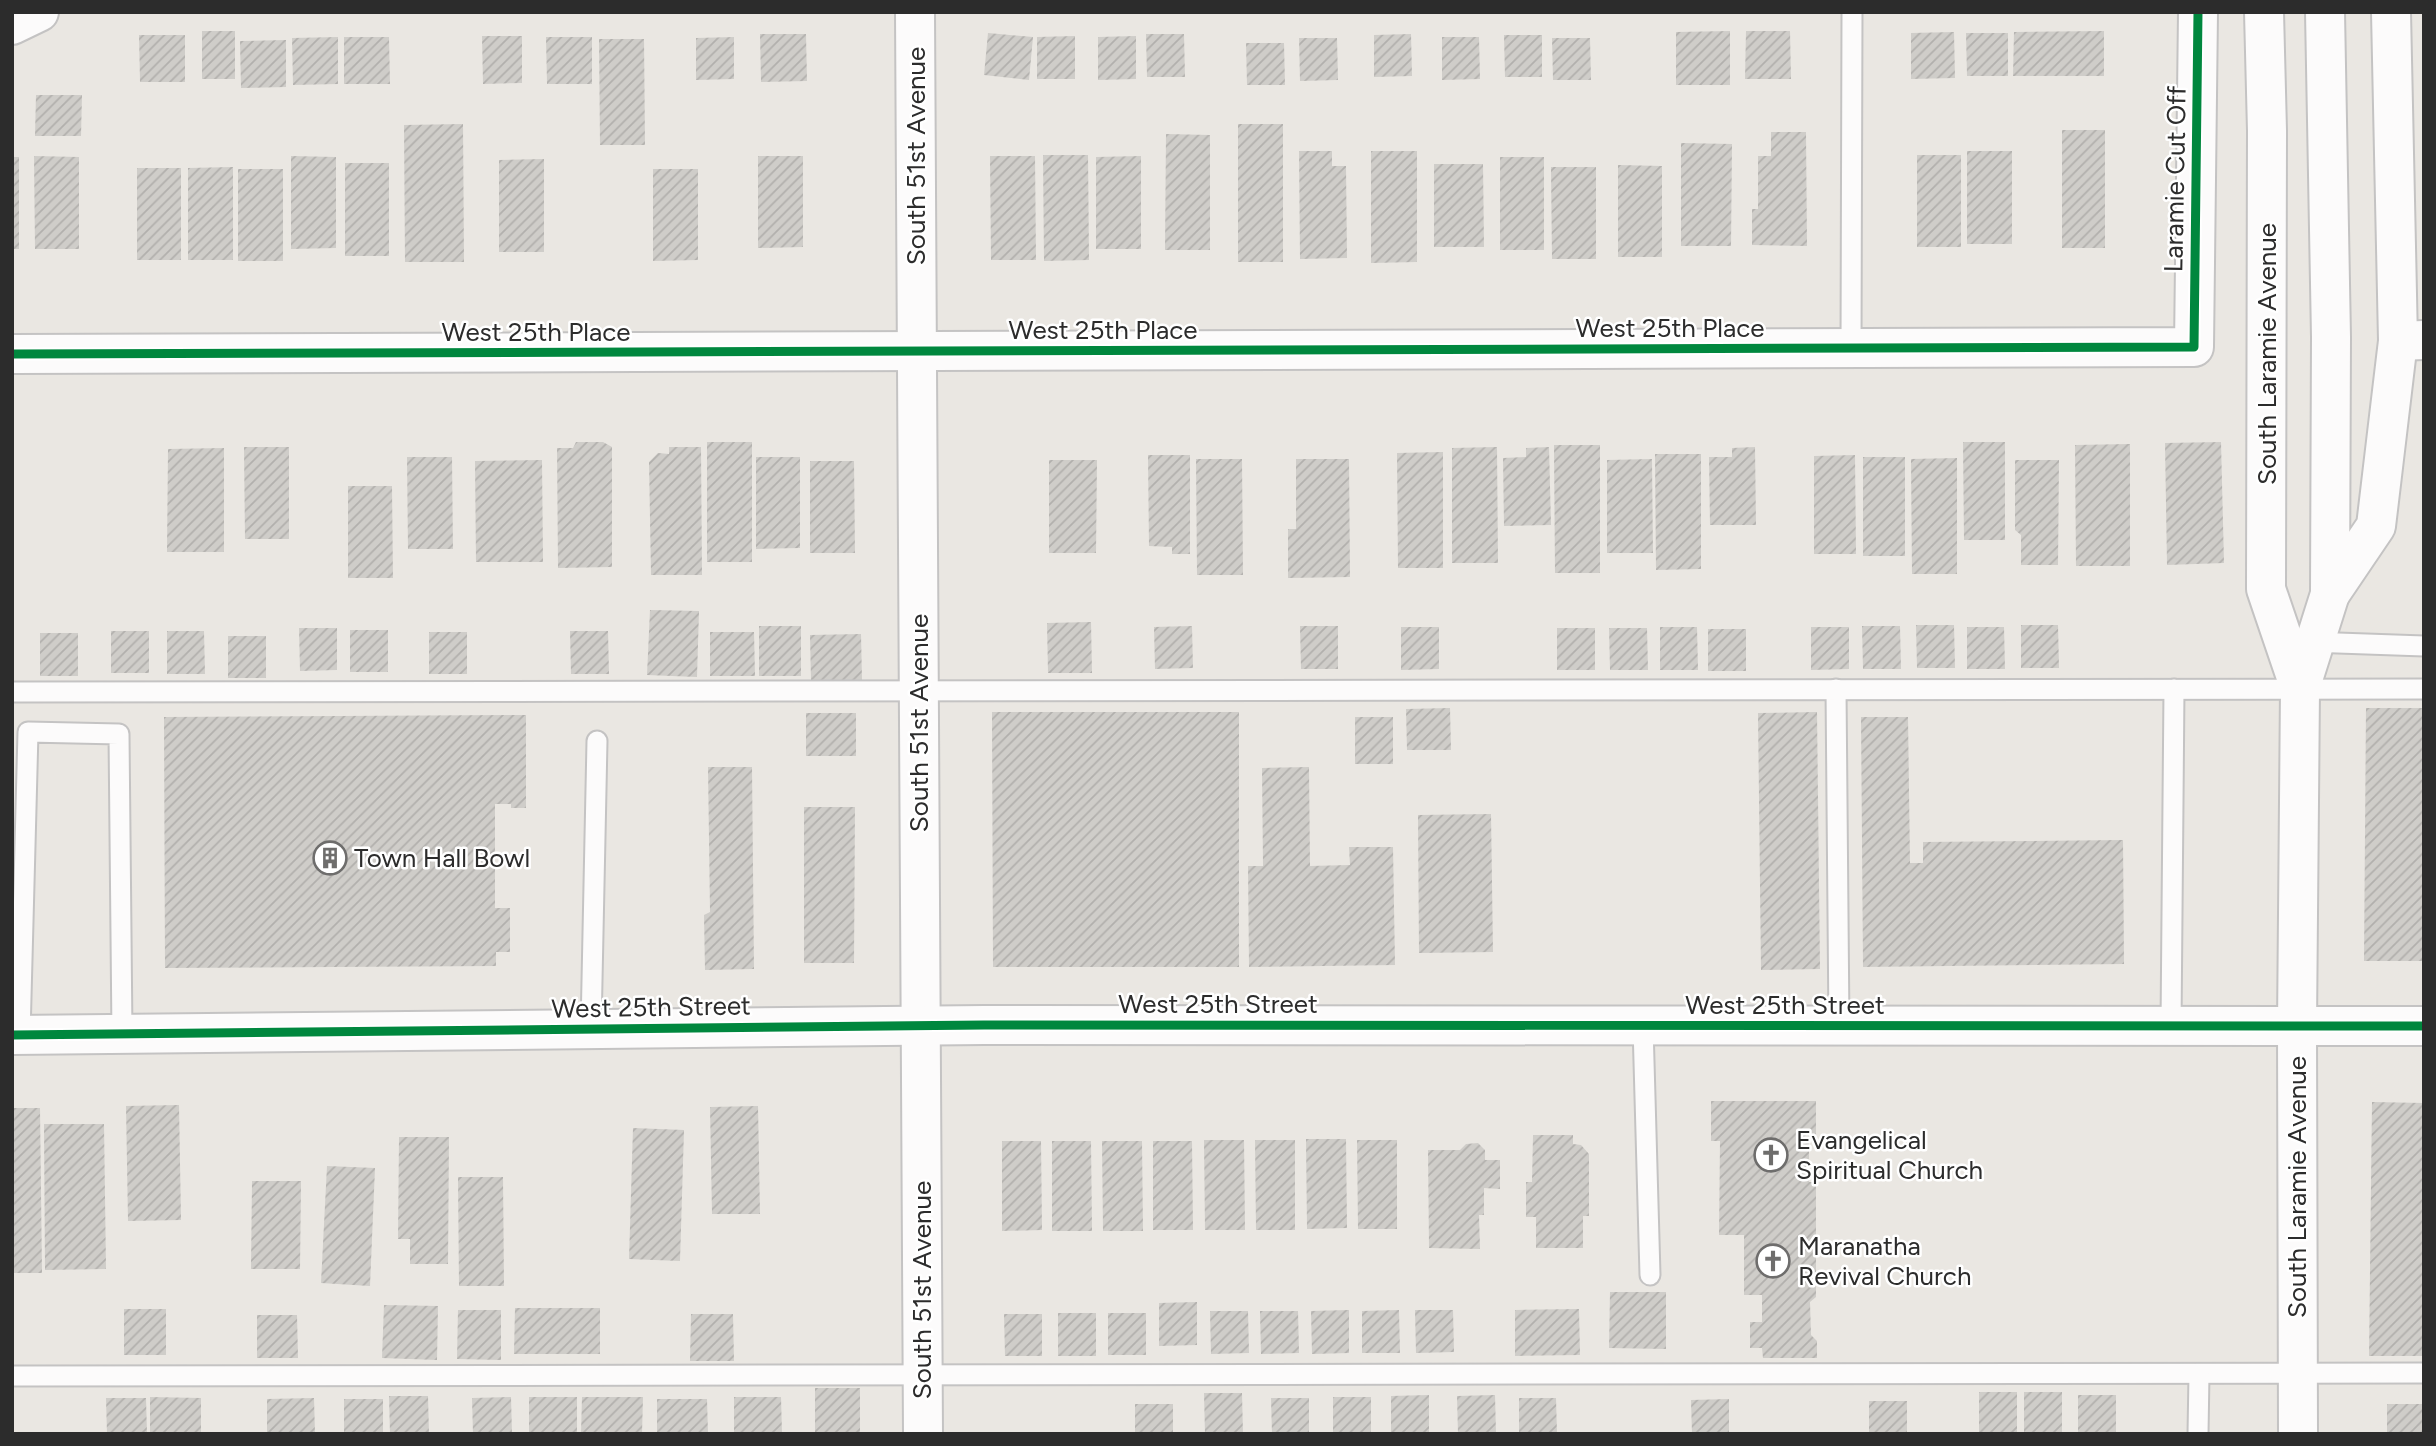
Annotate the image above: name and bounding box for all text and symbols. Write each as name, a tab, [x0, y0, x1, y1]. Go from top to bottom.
street label: South 51st Avenue	[900, 47, 932, 265]
street label: Laramie Cut Off	[2157, 85, 2193, 273]
street label: South Laramie Avenue	[2251, 223, 2283, 485]
street label: West 25th Place	[1575, 312, 1765, 344]
street label: West 25th Place	[1008, 314, 1198, 346]
street label: West 25th Place	[441, 316, 631, 348]
street label: South 51st Avenue	[903, 614, 935, 832]
building icon: Town Hall Bowl	[311, 839, 349, 877]
place label: Town Hall Bowl	[354, 842, 530, 874]
street label: West 25th Street	[1118, 988, 1318, 1020]
street label: West 25th Street	[551, 989, 751, 1025]
street label: West 25th Street	[1685, 989, 1885, 1021]
street label: South Laramie Avenue	[2281, 1056, 2313, 1318]
place label: Evangelical Spiritual Church	[1796, 1124, 1983, 1186]
church icon: Evangelical Spiritual Church	[1752, 1136, 1790, 1174]
street label: South 51st Avenue	[906, 1181, 938, 1399]
place label: Maranatha Revival Church	[1798, 1230, 1971, 1292]
church icon: Maranatha Revival Church	[1754, 1242, 1792, 1280]

